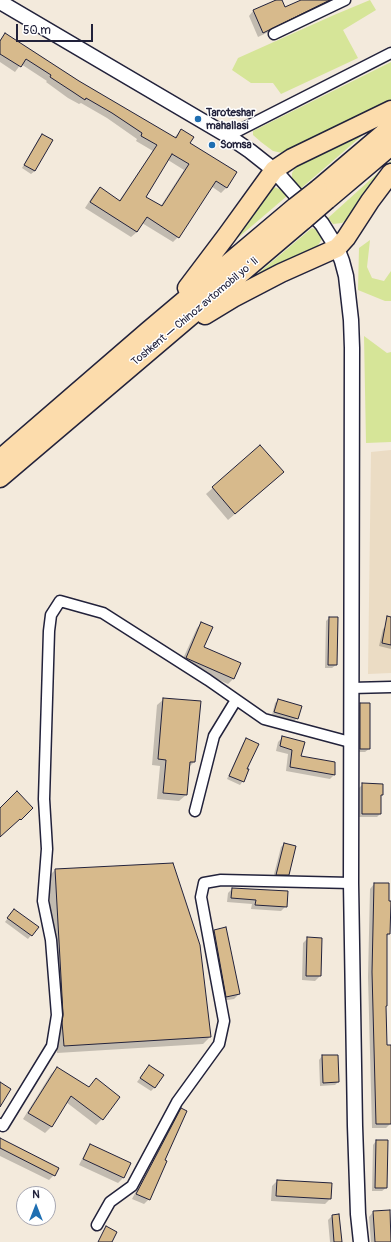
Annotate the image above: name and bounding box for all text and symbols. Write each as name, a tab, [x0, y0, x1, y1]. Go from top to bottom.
scale bar	[18, 16, 95, 42]
text: 50 m	[23, 23, 51, 38]
place label: Taroteshar mahallasi	[206, 106, 255, 132]
marker: Taroteshar mahallasi	[193, 114, 203, 124]
place label: Somsa	[220, 138, 252, 152]
marker: Somsa	[207, 140, 217, 150]
street label: Toshkent — Chinoz avtomobil yoʻli	[129, 255, 261, 369]
north arrow	[16, 1186, 56, 1226]
text: N	[32, 1188, 40, 1201]

